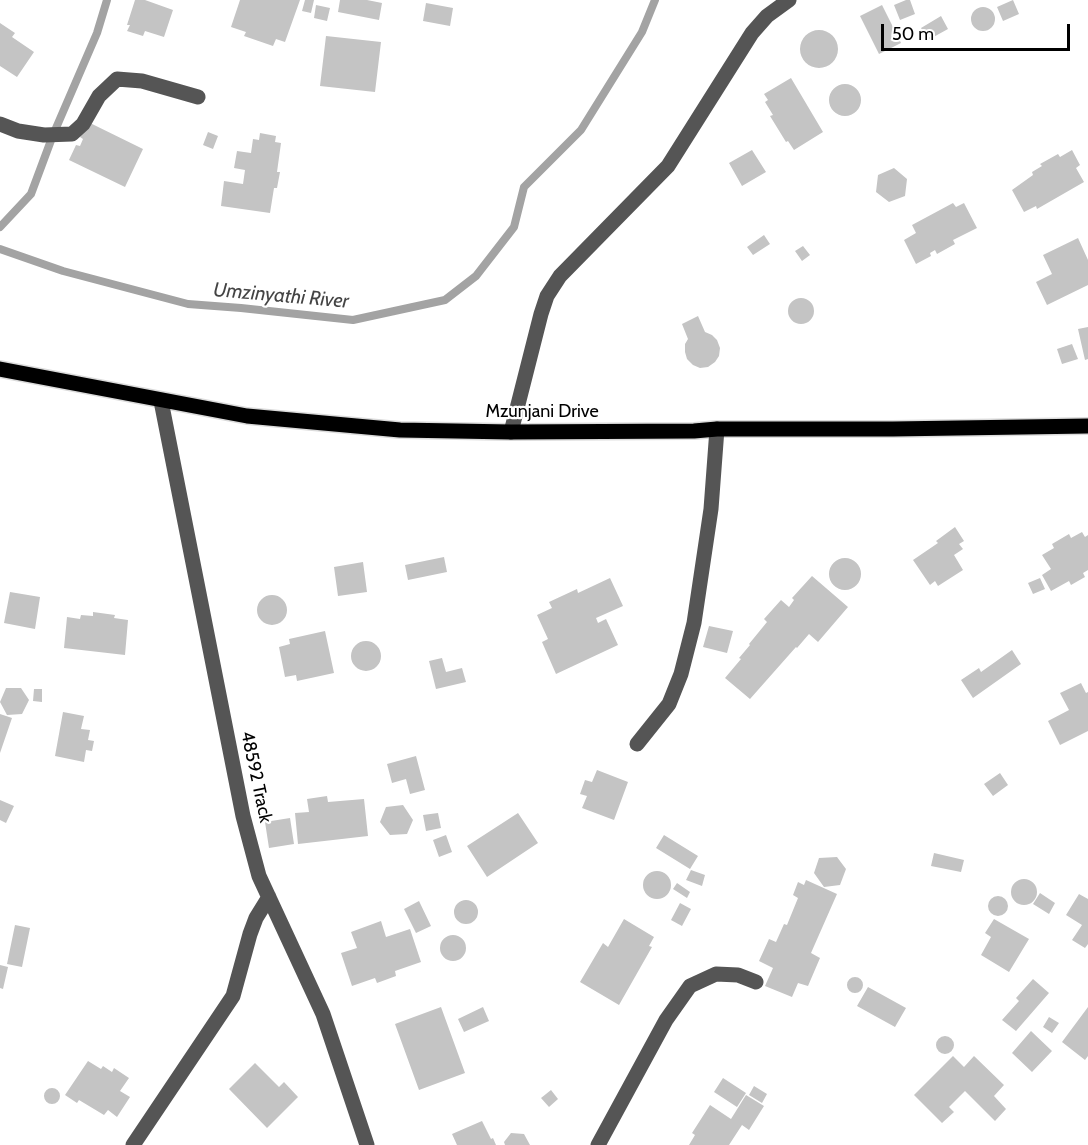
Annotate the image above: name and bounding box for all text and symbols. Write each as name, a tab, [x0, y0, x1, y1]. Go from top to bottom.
scale bar	[884, 12, 1073, 50]
text: 50 m	[892, 23, 934, 45]
water label: Umzinyathi River	[212, 278, 350, 314]
street label: Mzunjani Drive	[485, 401, 599, 423]
street label: 48592 Track	[236, 729, 276, 825]

